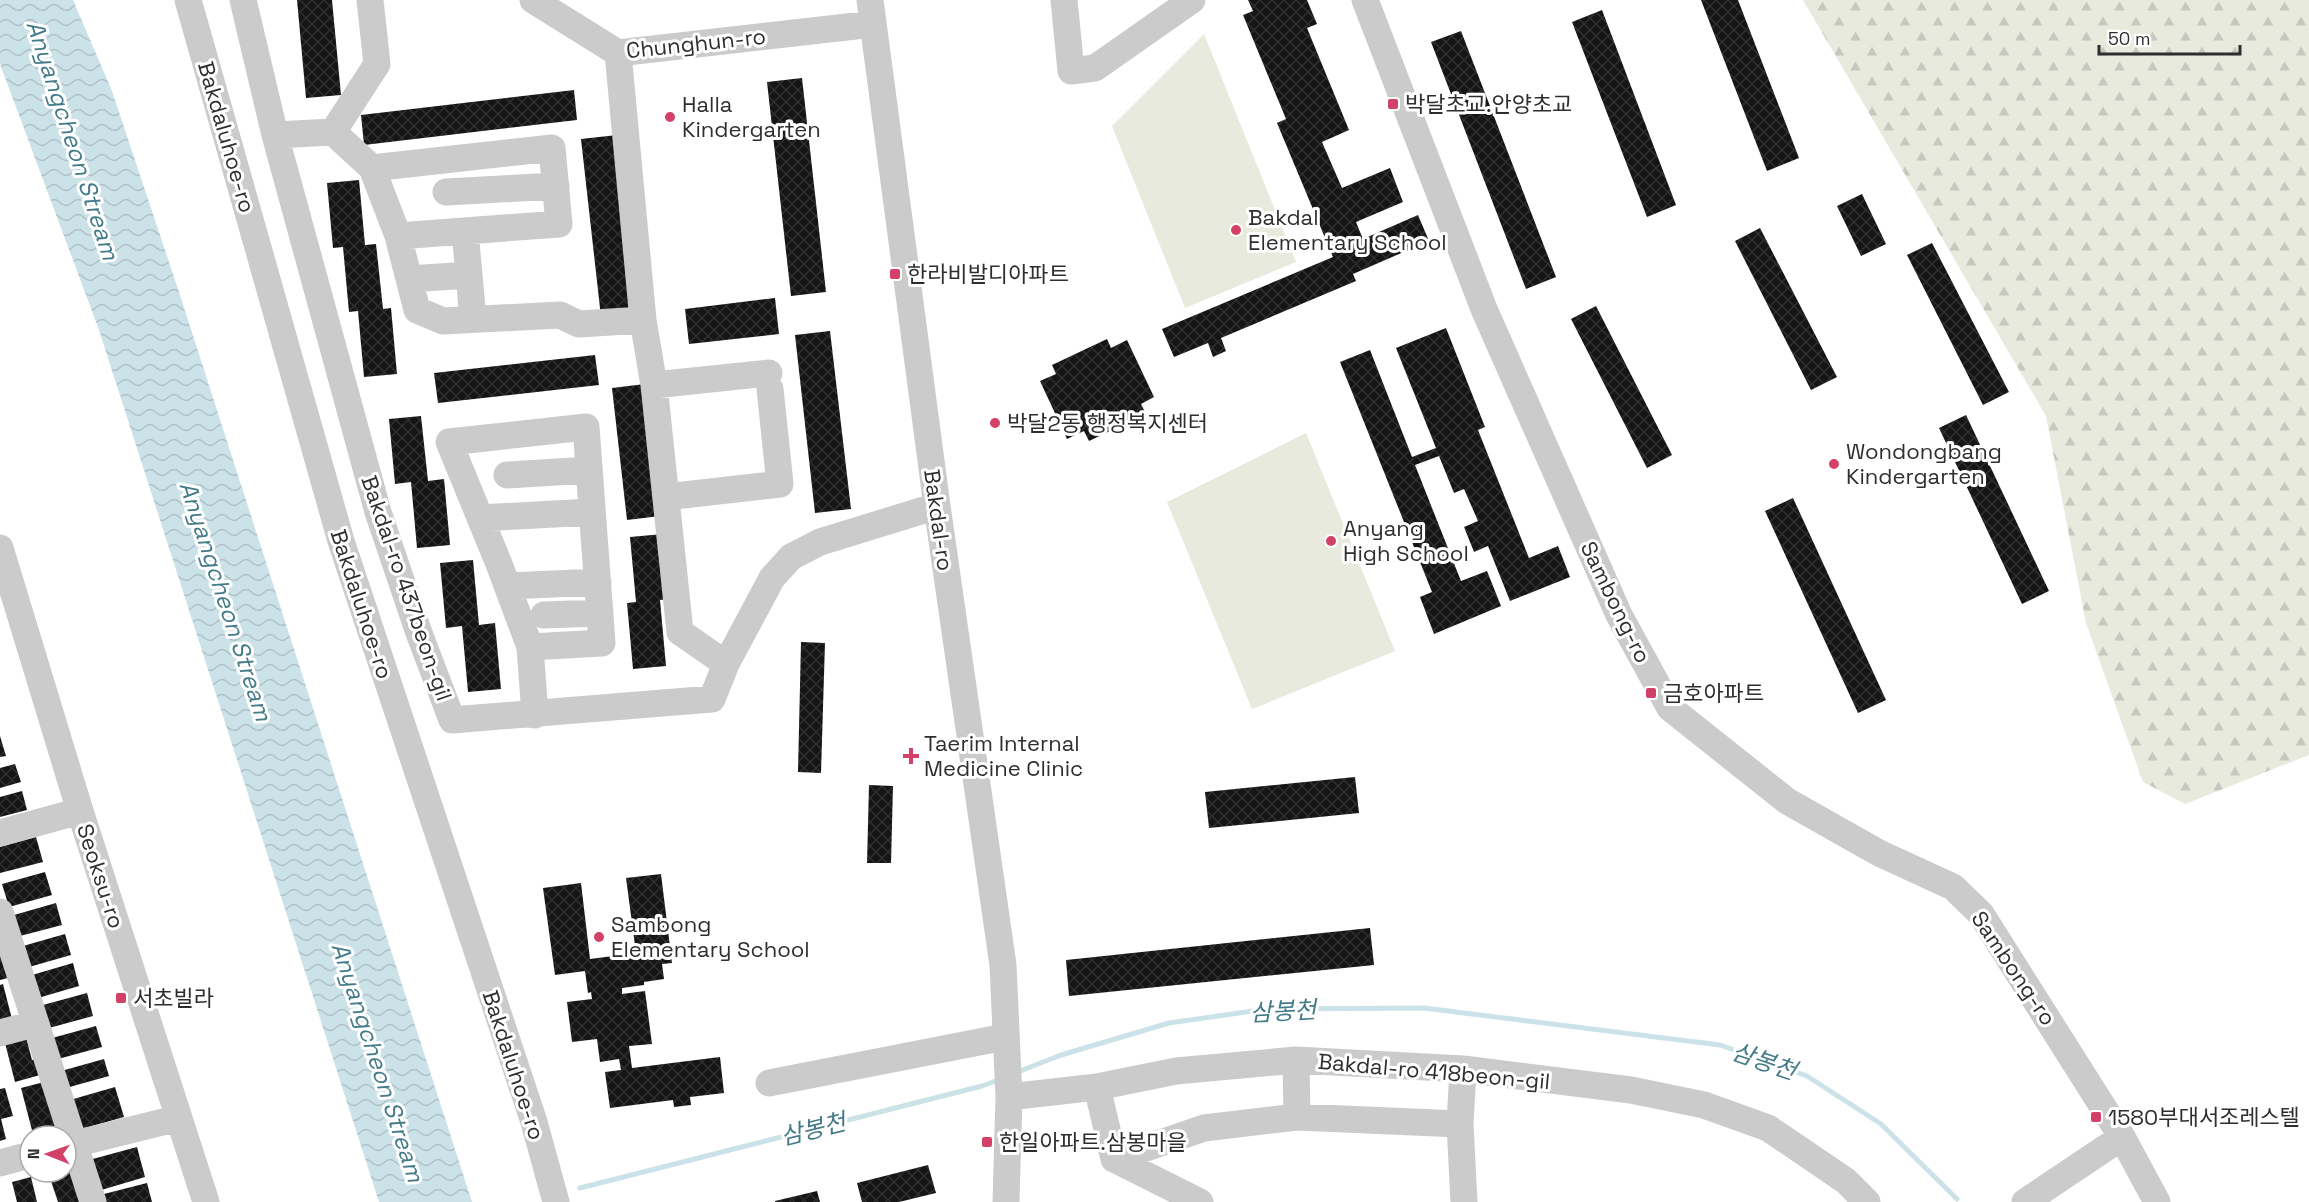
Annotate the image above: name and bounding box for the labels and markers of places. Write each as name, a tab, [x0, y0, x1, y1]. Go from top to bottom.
place label: Halla Kindergarten	[682, 90, 821, 143]
place label: 박달초교.안양초교	[1405, 90, 1573, 118]
marker: 박달초교.안양초교	[1386, 97, 1400, 111]
marker: Halla Kindergarten	[663, 110, 677, 124]
place label: Bakdal Elementary School	[1248, 203, 1447, 256]
marker: Bakdal Elementary School	[1229, 223, 1243, 237]
place label: 한라비발디아파트	[907, 260, 1069, 288]
marker: 한라비발디아파트	[888, 267, 902, 281]
place label: 박달2동 행정복지센터	[1007, 409, 1208, 437]
marker: 박달2동 행정복지센터	[988, 416, 1002, 430]
place label: Wondongbang Kindergarten	[1846, 437, 2002, 490]
marker: Wondongbang Kindergarten	[1827, 457, 1841, 471]
place label: Anyang High School	[1343, 514, 1469, 567]
marker: Anyang High School	[1324, 534, 1338, 548]
place label: 금호아파트	[1663, 679, 1764, 707]
marker: 금호아파트	[1644, 686, 1658, 700]
place label: Taerim Internal Medicine Clinic	[924, 729, 1083, 782]
marker: Taerim Internal Medicine Clinic	[902, 747, 920, 765]
place label: Sambong Elementary School	[611, 910, 810, 963]
marker: Sambong Elementary School	[592, 930, 606, 944]
place label: 서초빌라	[133, 984, 214, 1012]
marker: 서초빌라	[114, 991, 128, 1005]
place label: 1580부대서조레스텔	[2108, 1103, 2300, 1131]
marker: 1580부대서조레스텔	[2089, 1110, 2103, 1124]
place label: 한일아파트.삼봉마을	[999, 1128, 1187, 1156]
marker: 한일아파트.삼봉마을	[980, 1135, 994, 1149]

